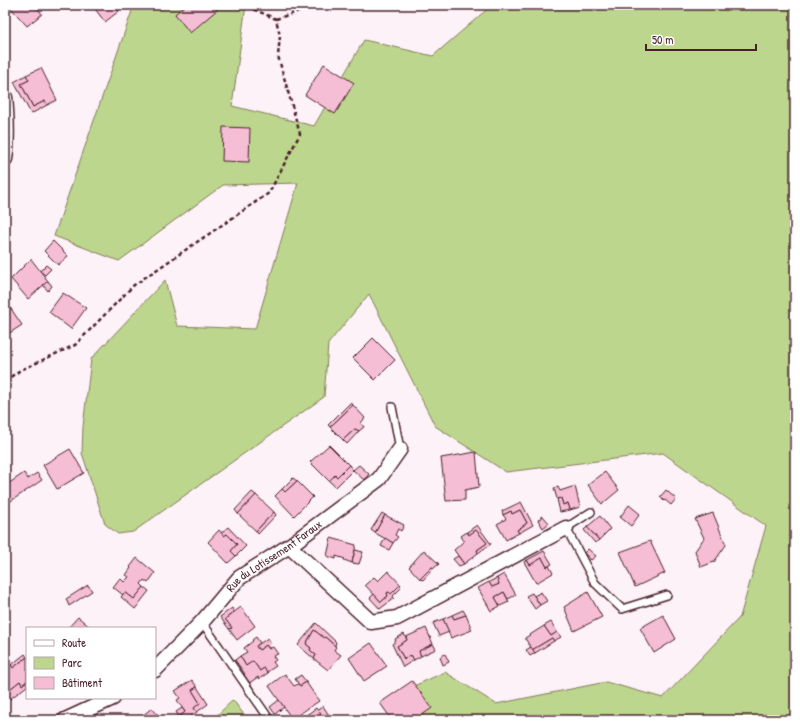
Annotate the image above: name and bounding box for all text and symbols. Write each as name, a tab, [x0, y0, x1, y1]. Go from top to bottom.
scale bar	[646, 26, 756, 52]
text: 50 m	[652, 31, 673, 48]
street label: Rue du Lotissement Faraux	[222, 515, 325, 595]
legend	[26, 627, 156, 699]
text: Route	[62, 634, 86, 651]
text: Parc	[62, 654, 82, 671]
text: Bâtiment	[62, 674, 103, 691]

